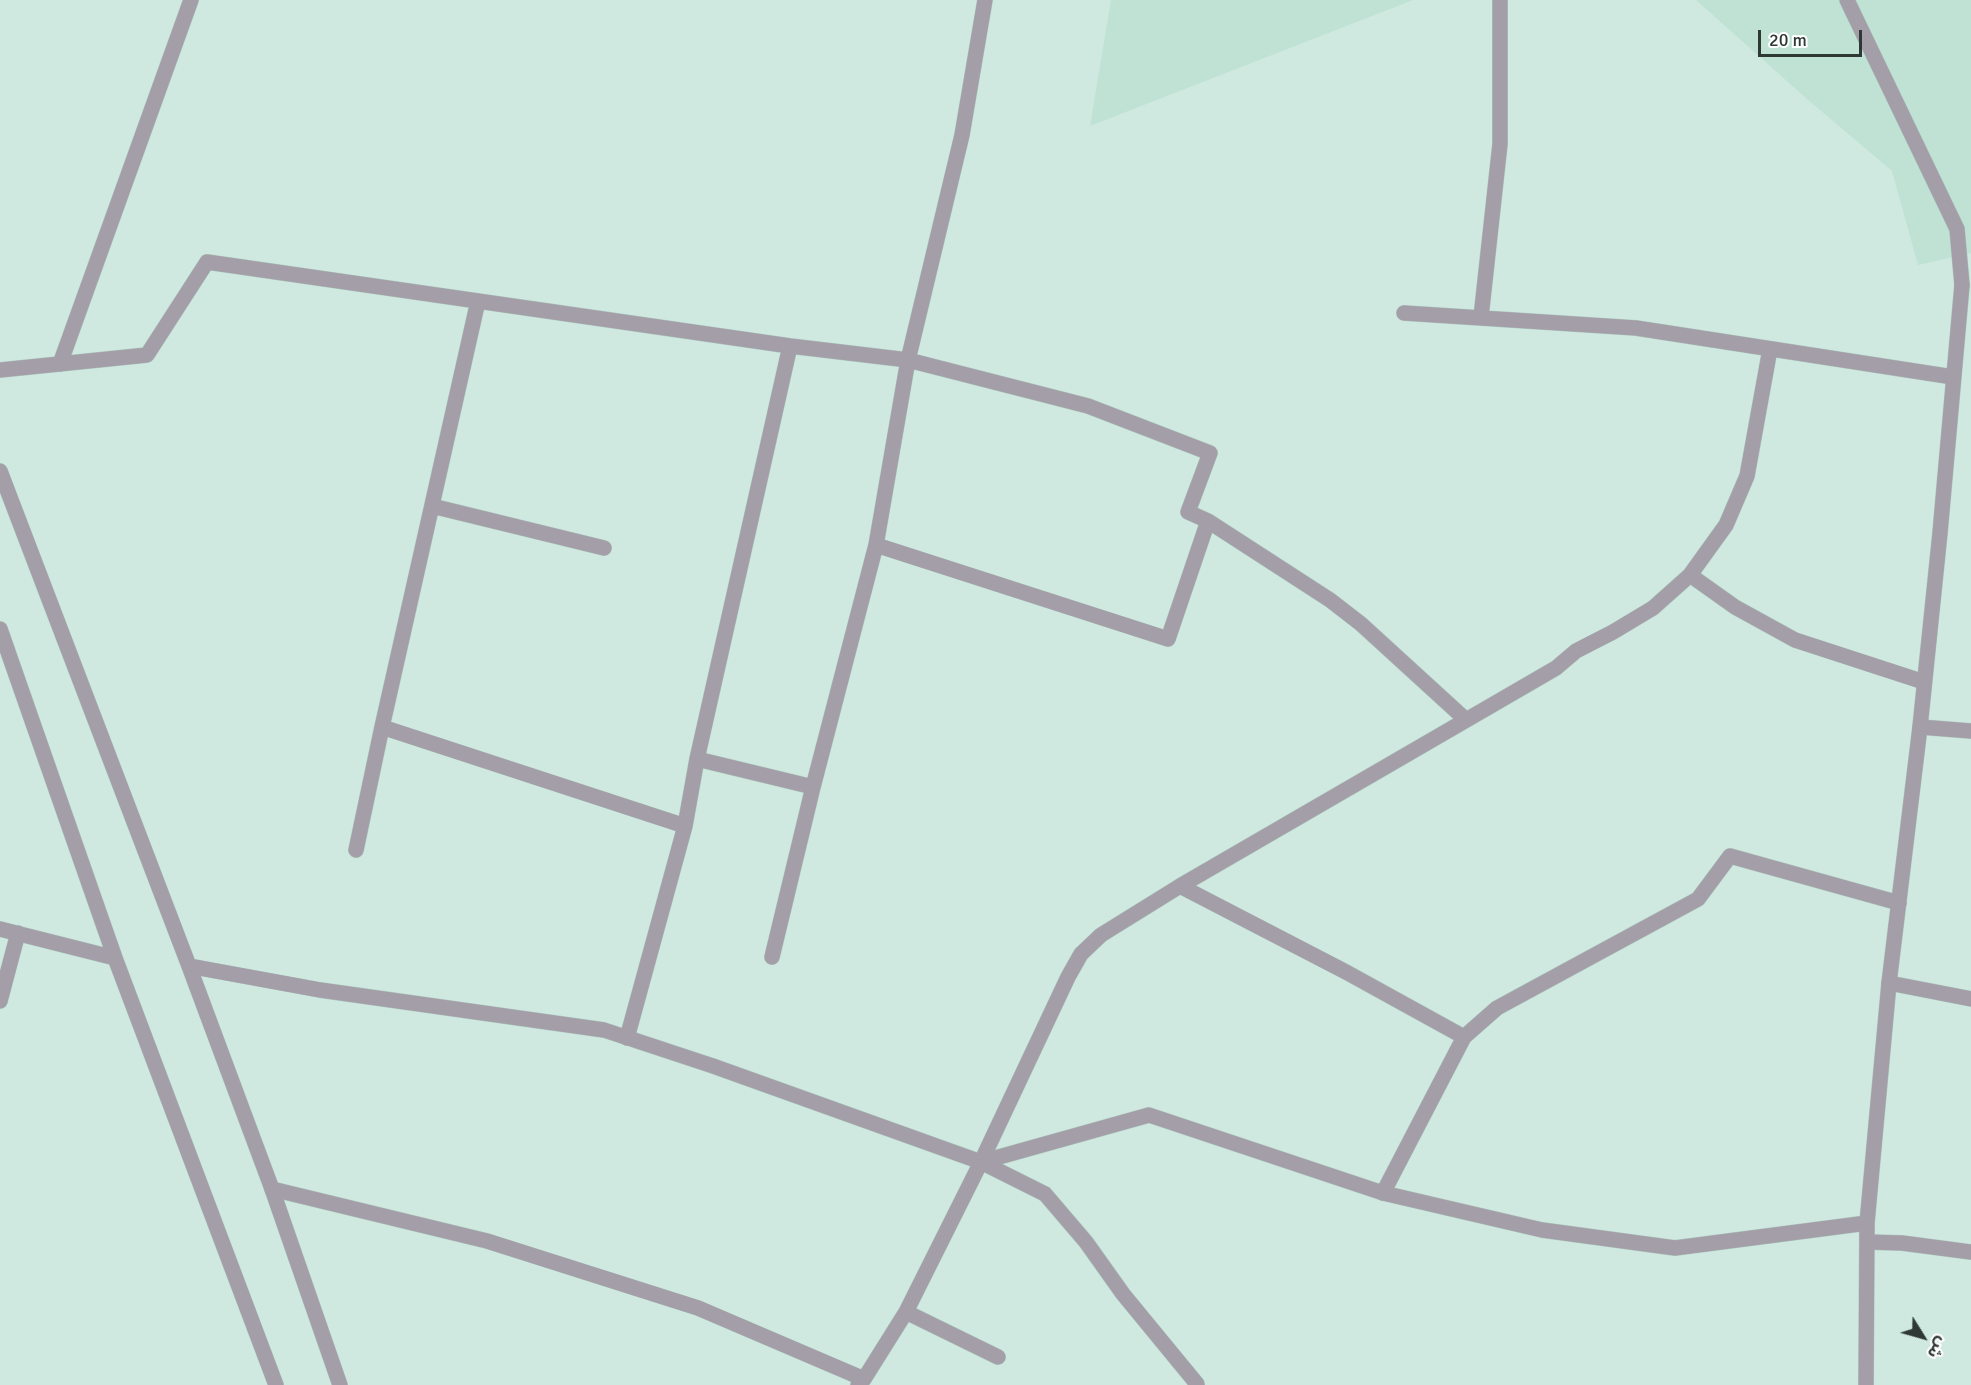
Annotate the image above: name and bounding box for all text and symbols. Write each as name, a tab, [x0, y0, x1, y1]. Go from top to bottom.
scale bar	[1761, 18, 1864, 56]
text: 20 m	[1769, 29, 1807, 51]
north arrow	[1893, 1307, 1953, 1367]
text: ش	[1923, 1333, 1952, 1363]

